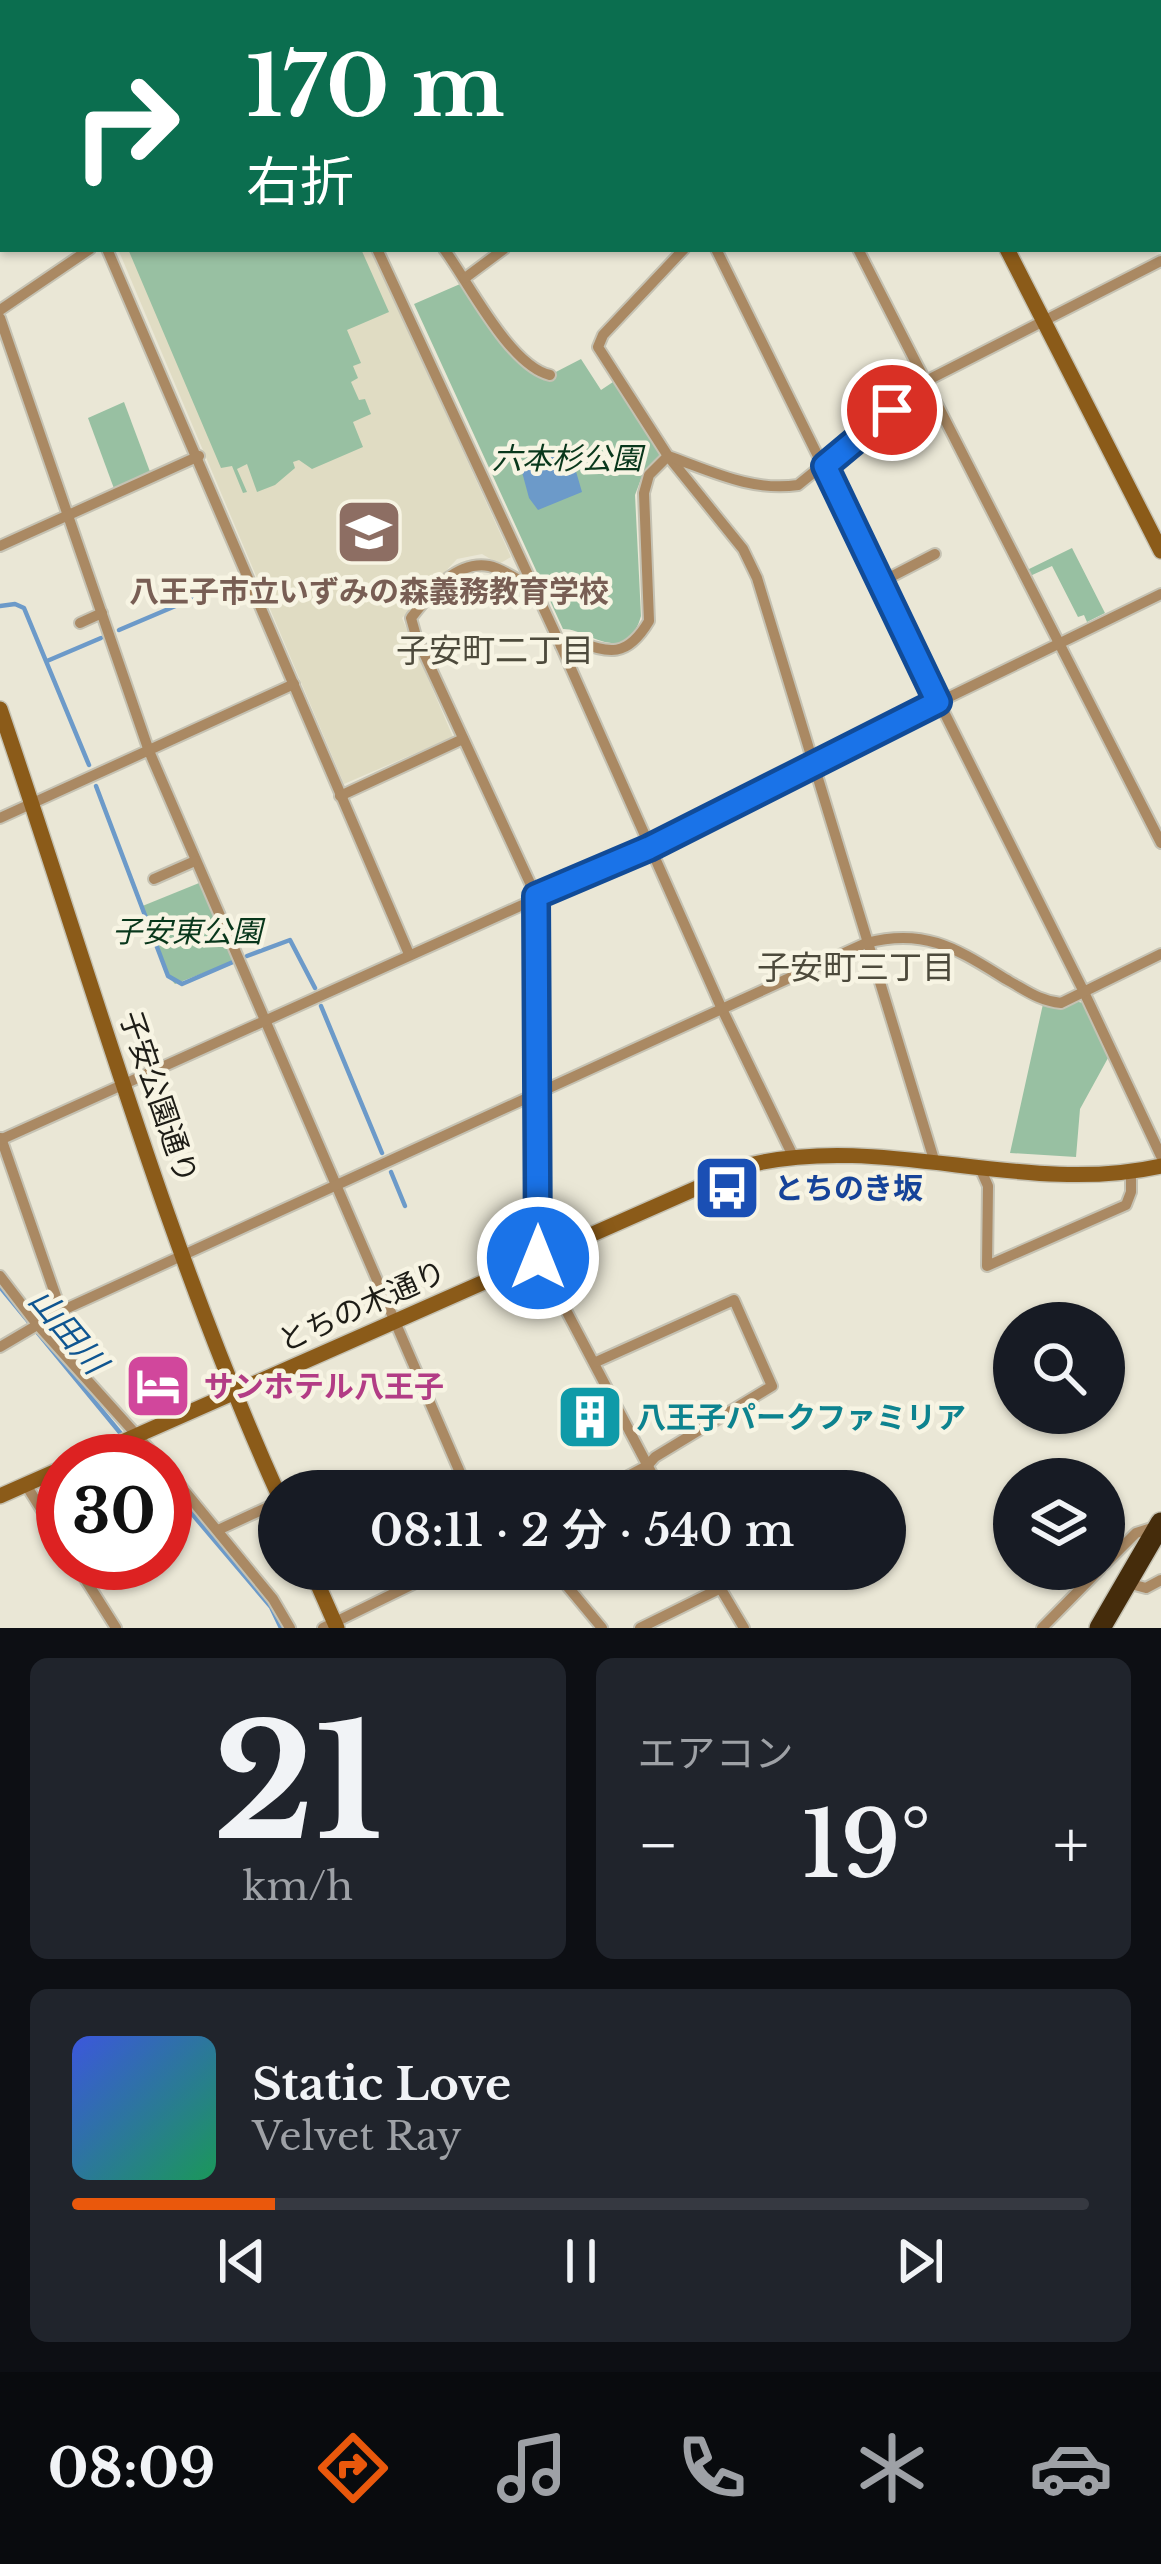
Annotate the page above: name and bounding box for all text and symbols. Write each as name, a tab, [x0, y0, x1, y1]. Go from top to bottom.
text: 170 m	[246, 35, 505, 139]
icon: right	[48, 48, 204, 204]
text: 右折	[246, 149, 354, 216]
pin	[841, 359, 943, 461]
icon: arrive	[859, 377, 925, 443]
park label: 六本杉公園	[492, 440, 646, 477]
school or university icon: 八王子市立いずみの森義務教育学校	[334, 497, 404, 567]
place label: 八王子市立いずみの森義務教育学校	[129, 573, 609, 610]
district label: 子安町二丁目	[396, 630, 594, 671]
park label: 子安東公園	[112, 913, 266, 950]
district label: 子安町三丁目	[757, 947, 955, 988]
street label: 子安公園通り	[112, 1006, 206, 1188]
bus stop icon: とちのき坂	[692, 1153, 762, 1223]
place label: とちのき坂	[774, 1170, 923, 1207]
position arrow	[475, 1195, 601, 1321]
street label: とちの木通り	[272, 1252, 452, 1360]
water label: 山田川	[20, 1280, 117, 1384]
map controls	[993, 1302, 1125, 1590]
button: search	[993, 1302, 1125, 1434]
hotel icon: サンホテル八王子	[123, 1351, 193, 1421]
place label: サンホテル八王子	[204, 1368, 444, 1405]
building icon: 八王子パークファミリア	[555, 1382, 625, 1452]
place label: 八王子パークファミリア	[636, 1399, 966, 1436]
speed limit sign: 30	[36, 1434, 192, 1590]
button: layers	[993, 1458, 1125, 1590]
text: 08:11 · 2 分 · 540 m	[370, 1502, 794, 1558]
text: 21	[213, 1687, 383, 1880]
text: エアコン	[638, 1729, 794, 1778]
text: 19°	[801, 1790, 931, 1901]
text: −	[638, 1804, 679, 1886]
text: +	[1053, 1804, 1089, 1886]
text: km/h	[242, 1862, 353, 1911]
text: Static Love	[252, 2056, 511, 2112]
text: Velvet Ray	[252, 2112, 462, 2161]
icon: previous	[209, 2228, 275, 2294]
icon: pause	[548, 2228, 614, 2294]
icon: next	[887, 2228, 953, 2294]
icon: directions	[311, 2426, 395, 2510]
icon: music	[490, 2426, 574, 2510]
icon: phone	[670, 2426, 754, 2510]
icon: climate	[850, 2426, 934, 2510]
icon: car	[1029, 2426, 1113, 2510]
text: 08:09	[48, 2435, 215, 2502]

